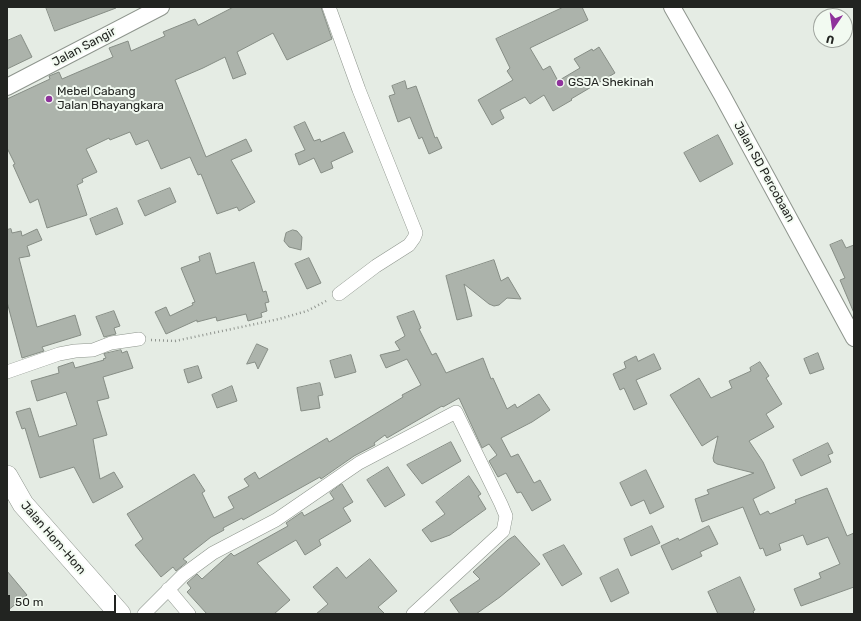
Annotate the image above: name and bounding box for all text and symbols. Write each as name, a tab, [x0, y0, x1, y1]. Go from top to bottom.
north arrow	[813, 8, 853, 48]
street label: Jalan Sangir	[50, 24, 118, 70]
text: U	[825, 32, 836, 46]
place label: GSJA Shekinah	[568, 76, 654, 90]
marker: GSJA Shekinah	[555, 78, 565, 88]
place label: Mebel Cabang Jalan Bhayangkara	[57, 85, 164, 113]
marker: Mebel Cabang Jalan Bhayangkara	[44, 94, 54, 104]
street label: Jalan SD Percobaan	[730, 119, 798, 225]
street label: Jalan Hom-Hom	[17, 499, 89, 577]
scale bar	[10, 587, 118, 613]
text: 50 m	[15, 595, 43, 609]

